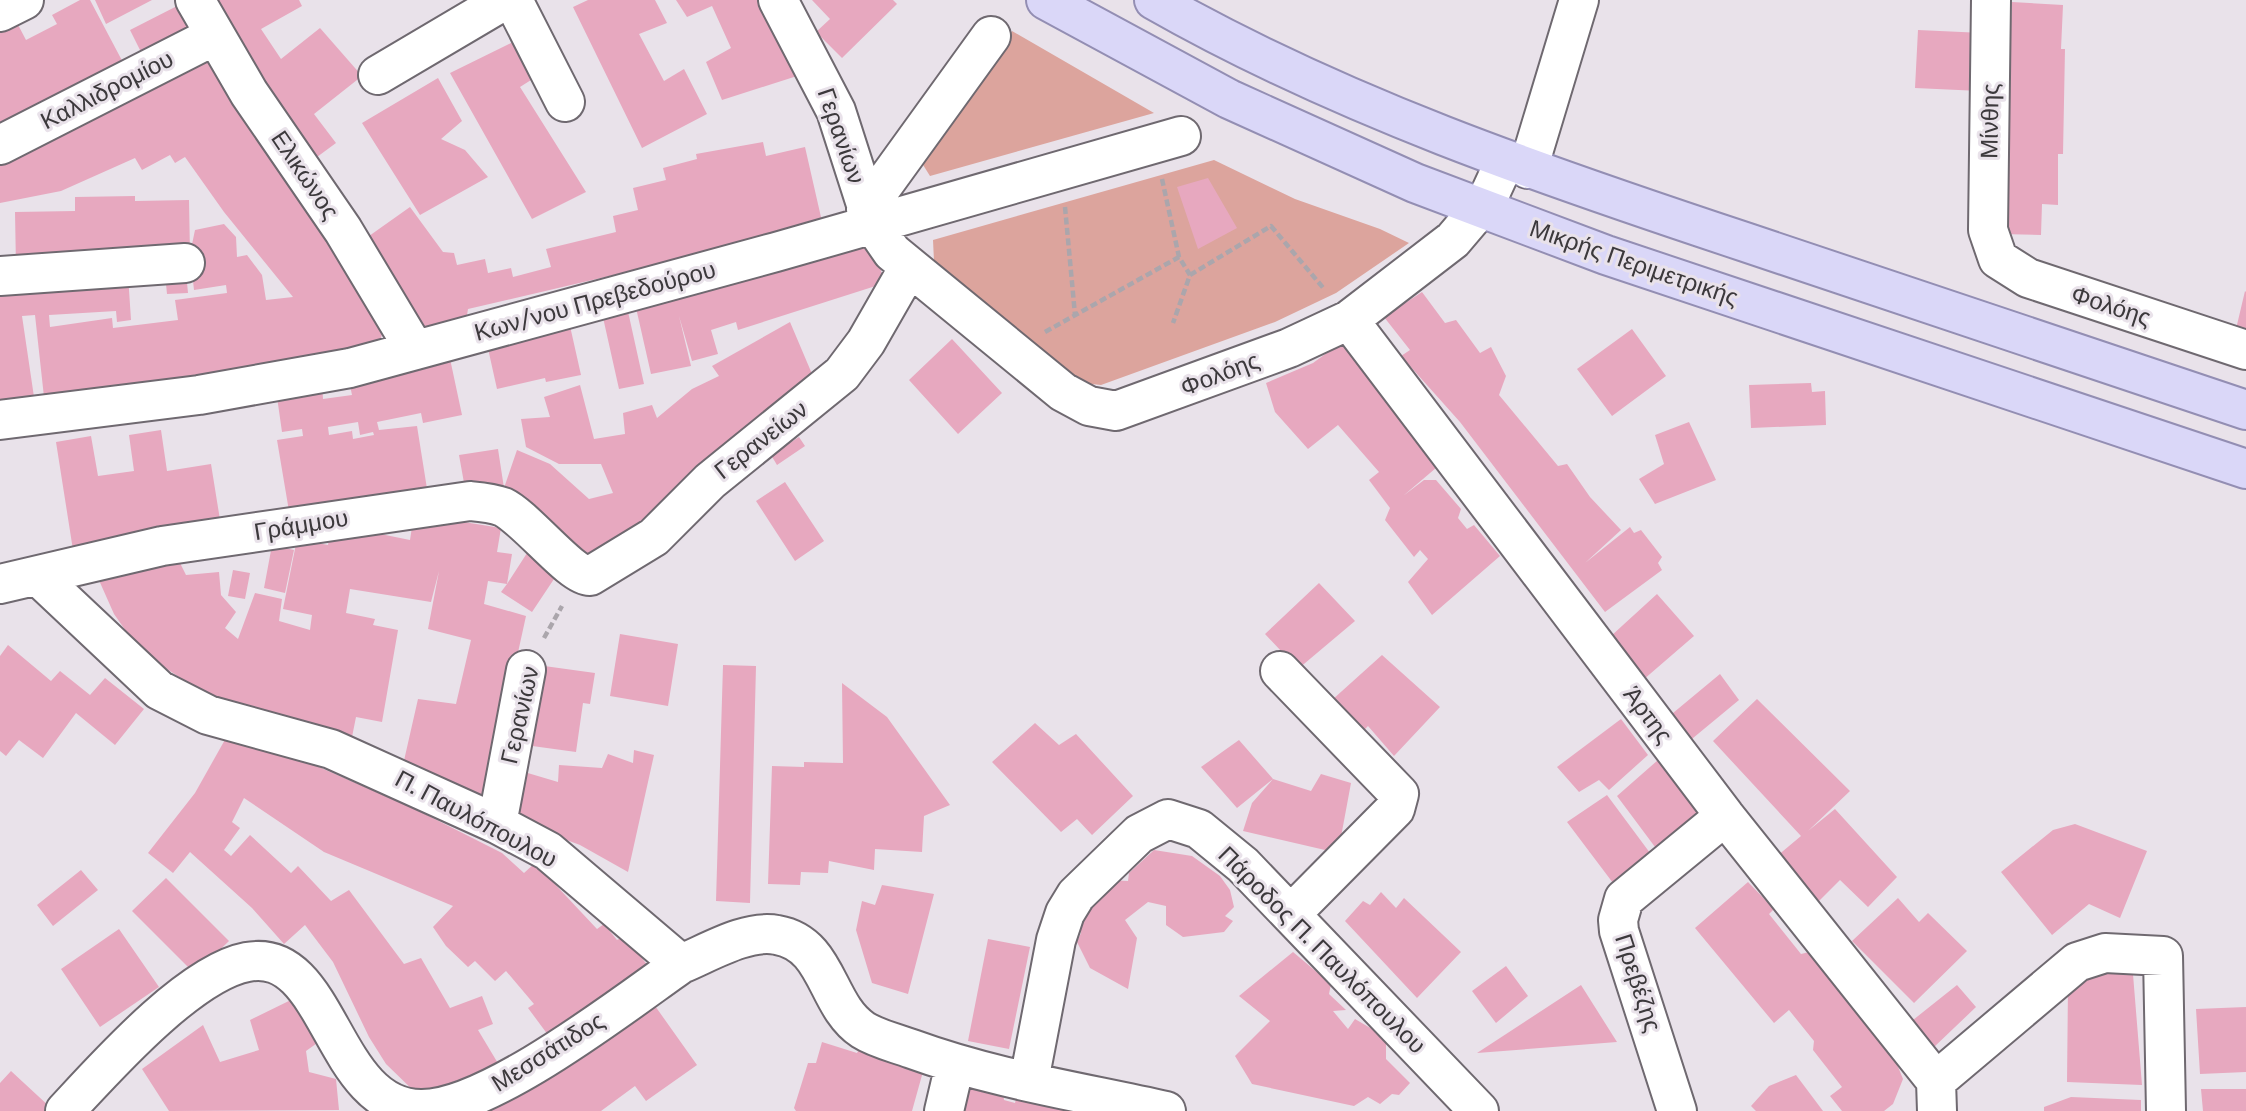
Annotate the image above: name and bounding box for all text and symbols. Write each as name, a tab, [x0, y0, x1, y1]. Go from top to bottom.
street label: Καλλιδρομίου	[36, 45, 178, 135]
street label: Μίνθης	[1975, 83, 2005, 159]
street label: Γερανίων	[812, 84, 870, 188]
street label: Ελικώνος	[265, 125, 345, 225]
street label: Μικρής Περιμετρικής	[1526, 214, 1742, 312]
street label: Κων/νου Πρεβεδούρου	[471, 255, 719, 347]
street label: Φολόης	[2068, 280, 2154, 332]
street label: Φολόης	[1177, 346, 1263, 402]
street label: Γερανείων	[709, 395, 813, 485]
street label: Γράμμου	[252, 504, 350, 546]
street label: Γερανίων	[495, 663, 545, 767]
street label: Άρτης	[1618, 681, 1678, 749]
street label: Π. Παυλόπουλου	[390, 765, 562, 873]
street label: Πάροδος Π. Παυλόπουλου	[1213, 841, 1431, 1059]
street label: Πρεβέζης	[1609, 931, 1667, 1035]
street label: Μεσσάτιδος	[487, 1006, 609, 1098]

